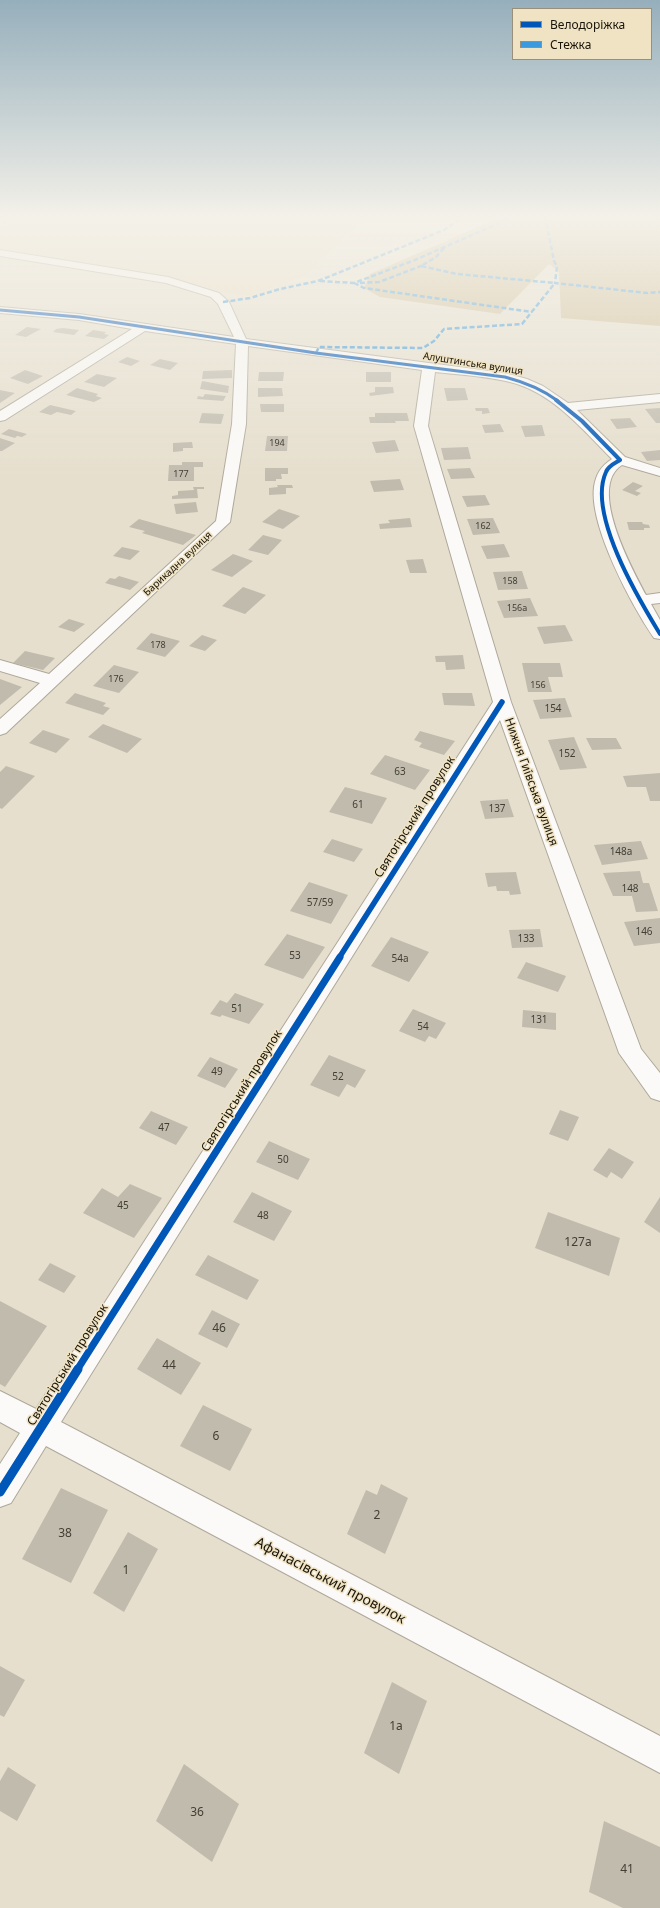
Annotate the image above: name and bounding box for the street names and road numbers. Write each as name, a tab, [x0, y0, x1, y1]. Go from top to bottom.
street label: Алуштинська вулиця	[422, 350, 524, 378]
street label: Барикадна вулиця	[141, 529, 215, 599]
street label: Нижня Гиївська вулиця	[501, 716, 561, 848]
street label: Святогірський провулок	[372, 753, 458, 881]
street label: Святогірський провулок	[199, 1027, 285, 1155]
street label: Святогірський провулок	[25, 1301, 111, 1429]
street label: Афанасівський провулок	[252, 1534, 408, 1628]

